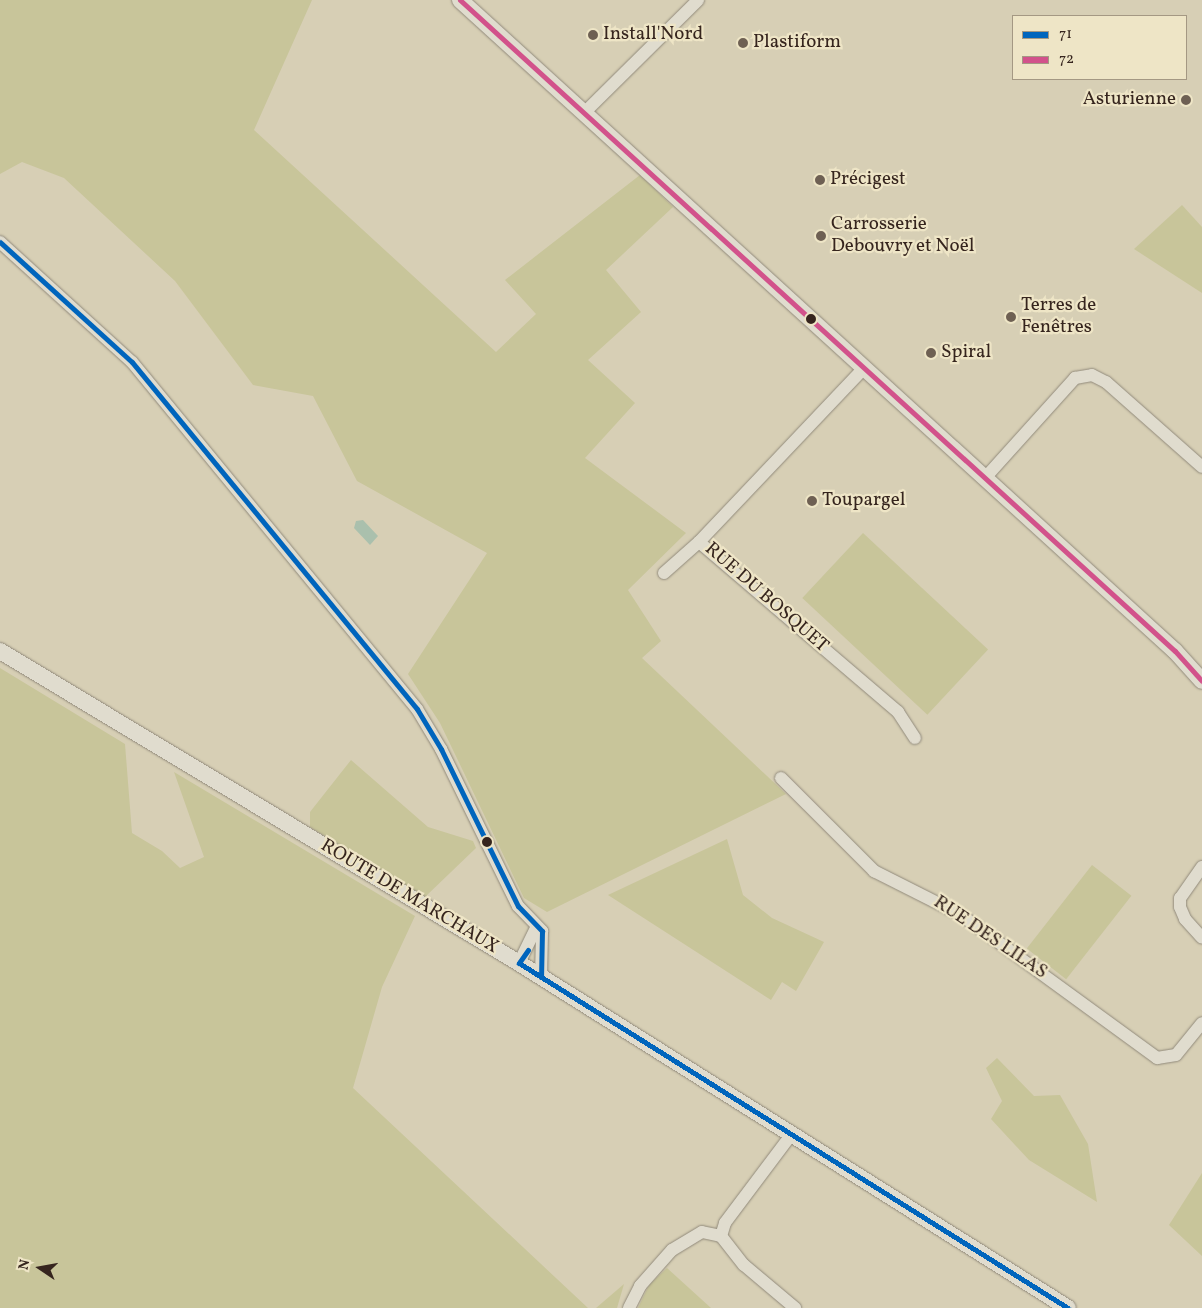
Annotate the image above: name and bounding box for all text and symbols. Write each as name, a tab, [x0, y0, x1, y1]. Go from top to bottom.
legend	[1012, 15, 1187, 80]
place label: Install'Nord	[603, 24, 703, 46]
text: 71	[1059, 24, 1072, 45]
marker: Install'Nord	[587, 29, 599, 41]
place label: Plastiform	[753, 32, 841, 54]
marker: Plastiform	[737, 37, 749, 49]
text: 72	[1059, 49, 1074, 70]
place label: Asturienne	[1083, 89, 1176, 111]
marker: Asturienne	[1180, 94, 1192, 106]
place label: Précigest	[830, 169, 906, 191]
marker: Précigest	[814, 174, 826, 186]
place label: Carrosserie Debouvry et Noël	[831, 214, 975, 258]
marker: Carrosserie Debouvry et Noël	[815, 230, 827, 242]
place label: Terres de Fenêtres	[1021, 295, 1096, 339]
marker: Terres de Fenêtres	[1005, 311, 1017, 323]
unlabelled marker	[806, 314, 816, 324]
place label: Spiral	[941, 342, 991, 364]
marker: Spiral	[925, 347, 937, 359]
place label: Toupargel	[822, 490, 905, 512]
marker: Toupargel	[806, 495, 818, 507]
street label: RUE DU BOSQUET	[699, 538, 833, 658]
street label: ROUTE DE MARCHAUX	[316, 835, 502, 959]
unlabelled marker	[482, 837, 492, 847]
street label: RUE DES LILAS	[929, 892, 1051, 984]
north arrow	[15, 1243, 65, 1293]
text: N	[14, 1258, 35, 1272]

